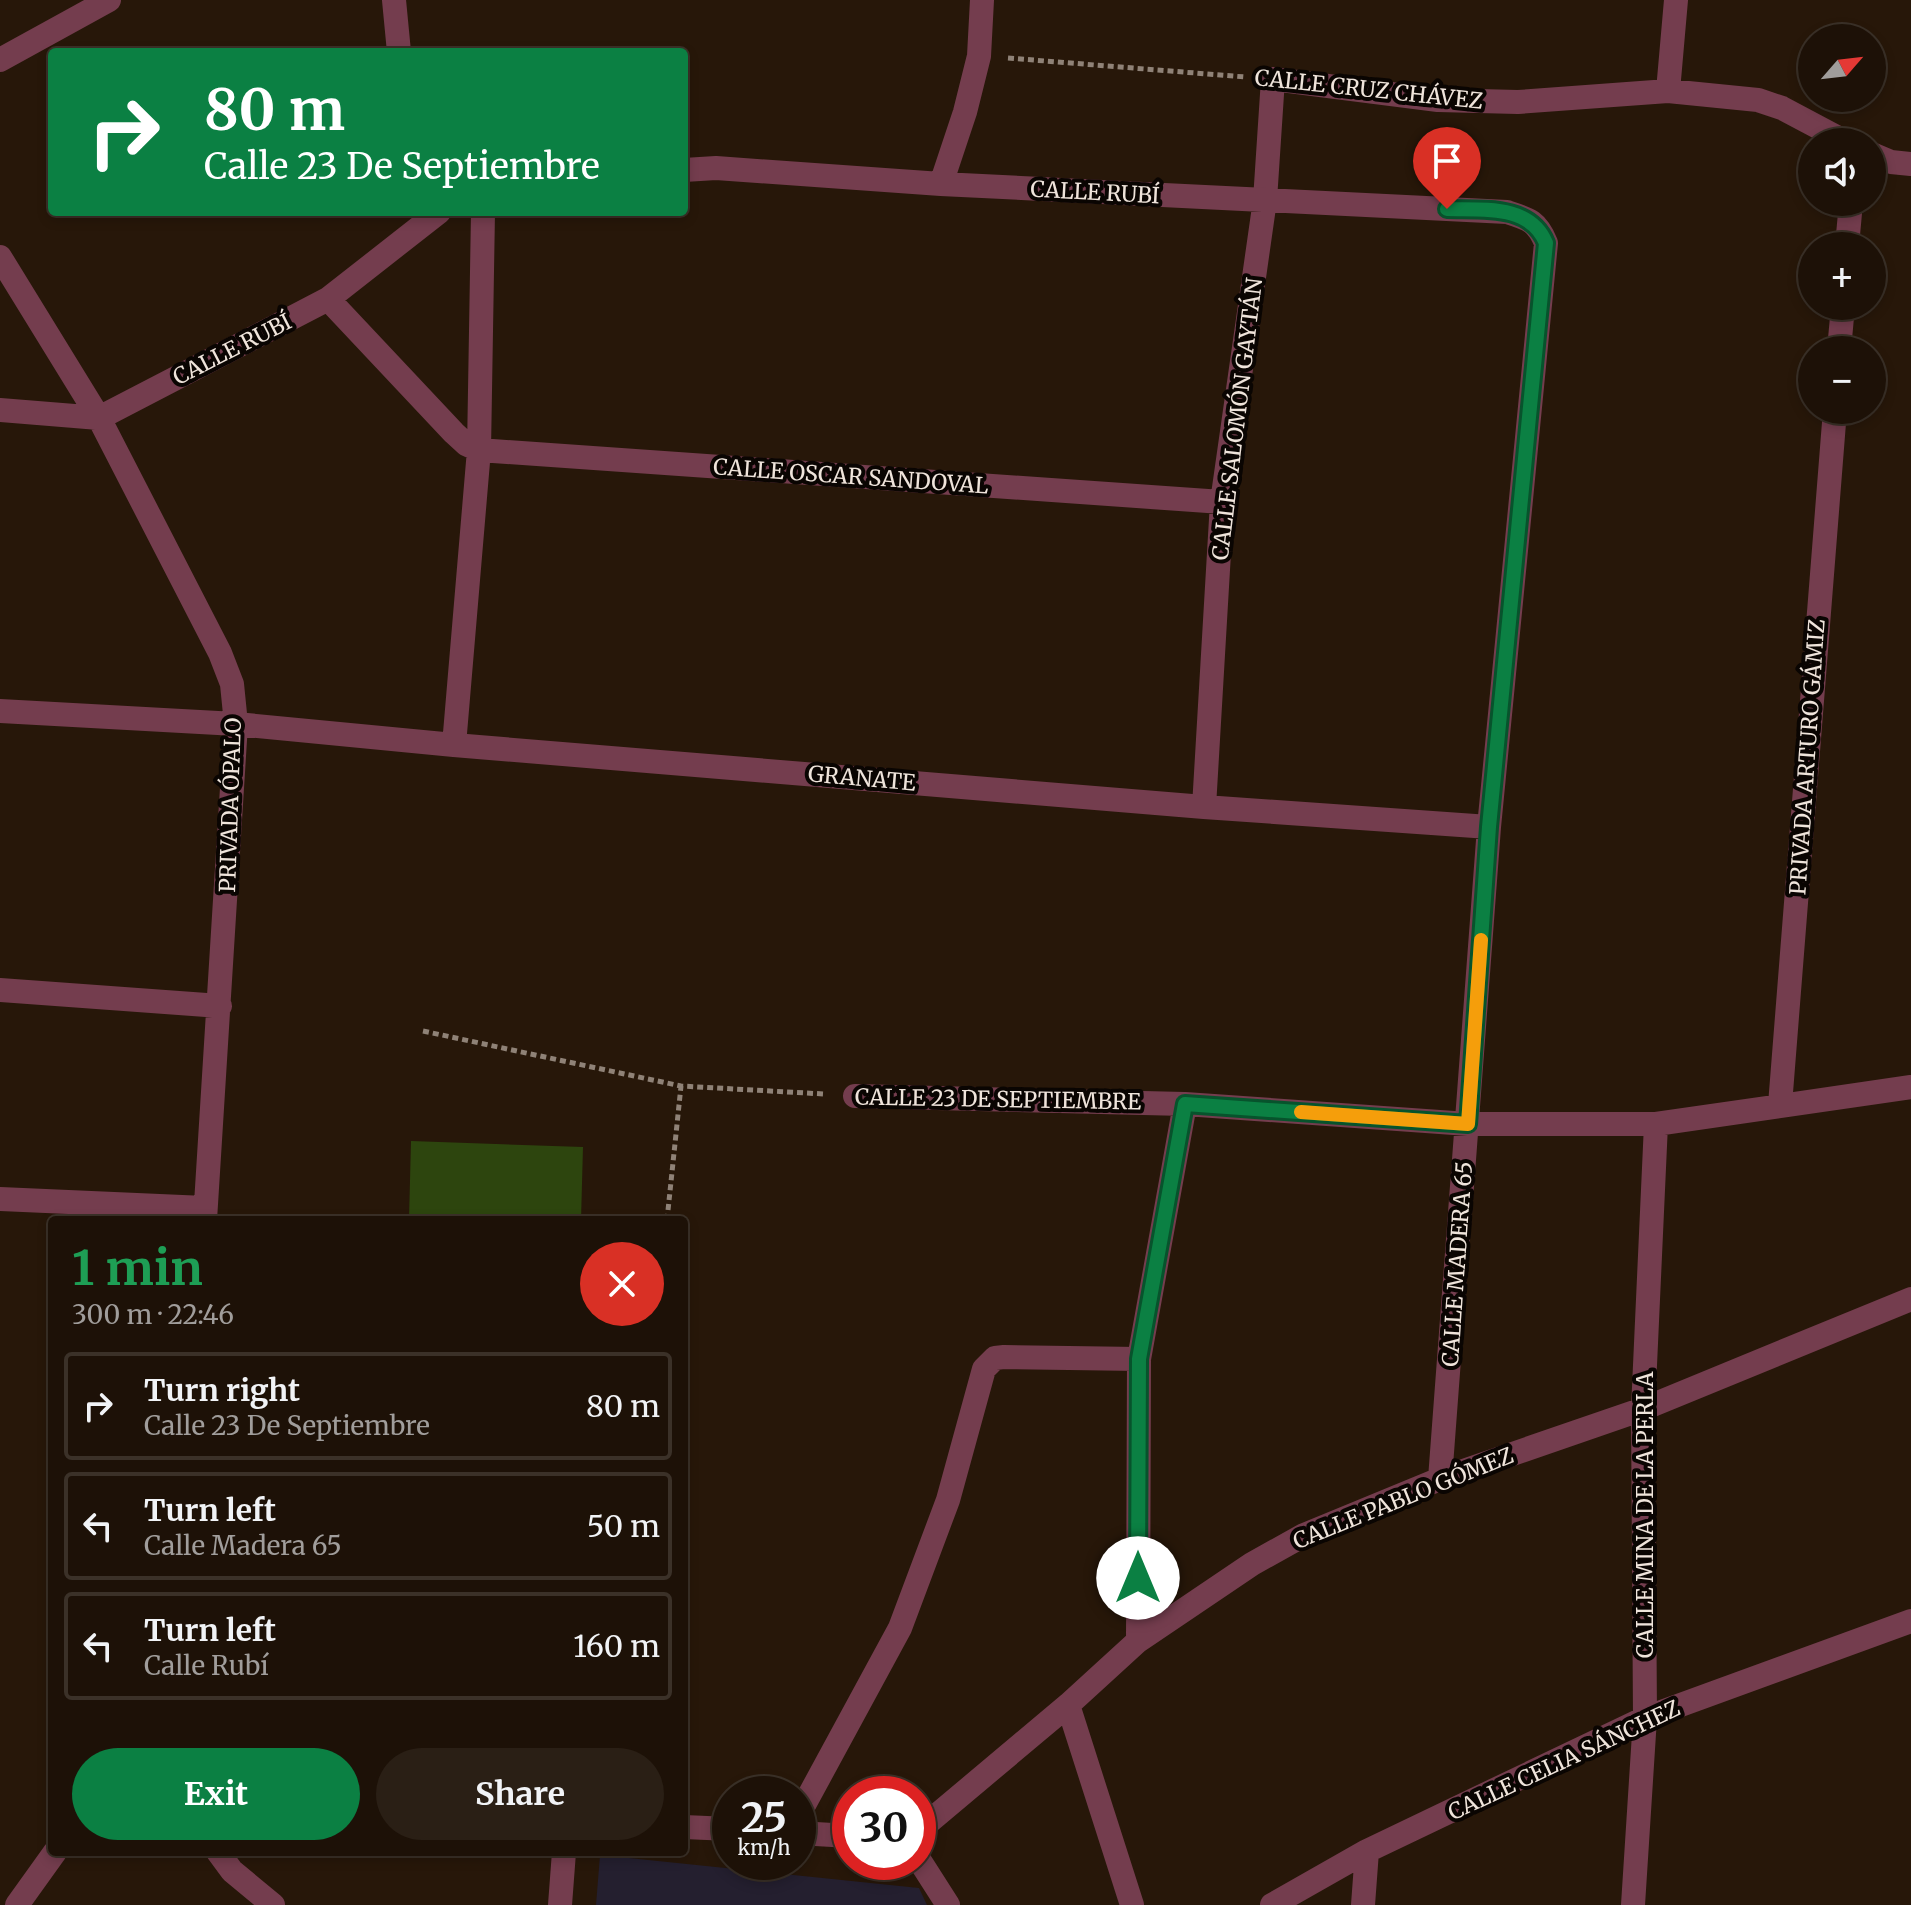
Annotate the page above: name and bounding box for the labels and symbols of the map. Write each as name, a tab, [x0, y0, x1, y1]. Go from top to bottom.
north arrow	[1798, 24, 1886, 112]
street label: CALLE CRUZ CHÁVEZ	[1253, 62, 1485, 115]
pin	[1413, 127, 1481, 209]
street label: CALLE RUBÍ	[1030, 174, 1160, 209]
street label: CALLE SALOMÓN GAYTÁN	[1205, 276, 1268, 562]
street label: CALLE RUBÍ	[167, 306, 296, 391]
street label: CALLE OSCAR SANDOVAL	[712, 452, 990, 500]
street label: PRIVADA ARTURO GÁMIZ	[1782, 618, 1831, 896]
street label: PRIVADA ÓPALO	[212, 717, 247, 893]
street label: GRANATE	[807, 759, 917, 797]
street label: CALLE 23 DE SEPTIEMBRE	[855, 1083, 1141, 1115]
street label: CALLE MADERA 65	[1436, 1160, 1478, 1368]
street label: CALLE MINA DE LA PERLA	[1631, 1371, 1659, 1658]
street label: CALLE PABLO GÓMEZ	[1288, 1440, 1517, 1555]
position arrow	[1096, 1536, 1180, 1620]
street label: CALLE CELIA SÁNCHEZ	[1443, 1693, 1684, 1826]
speed limit sign: 30	[832, 1776, 936, 1880]

